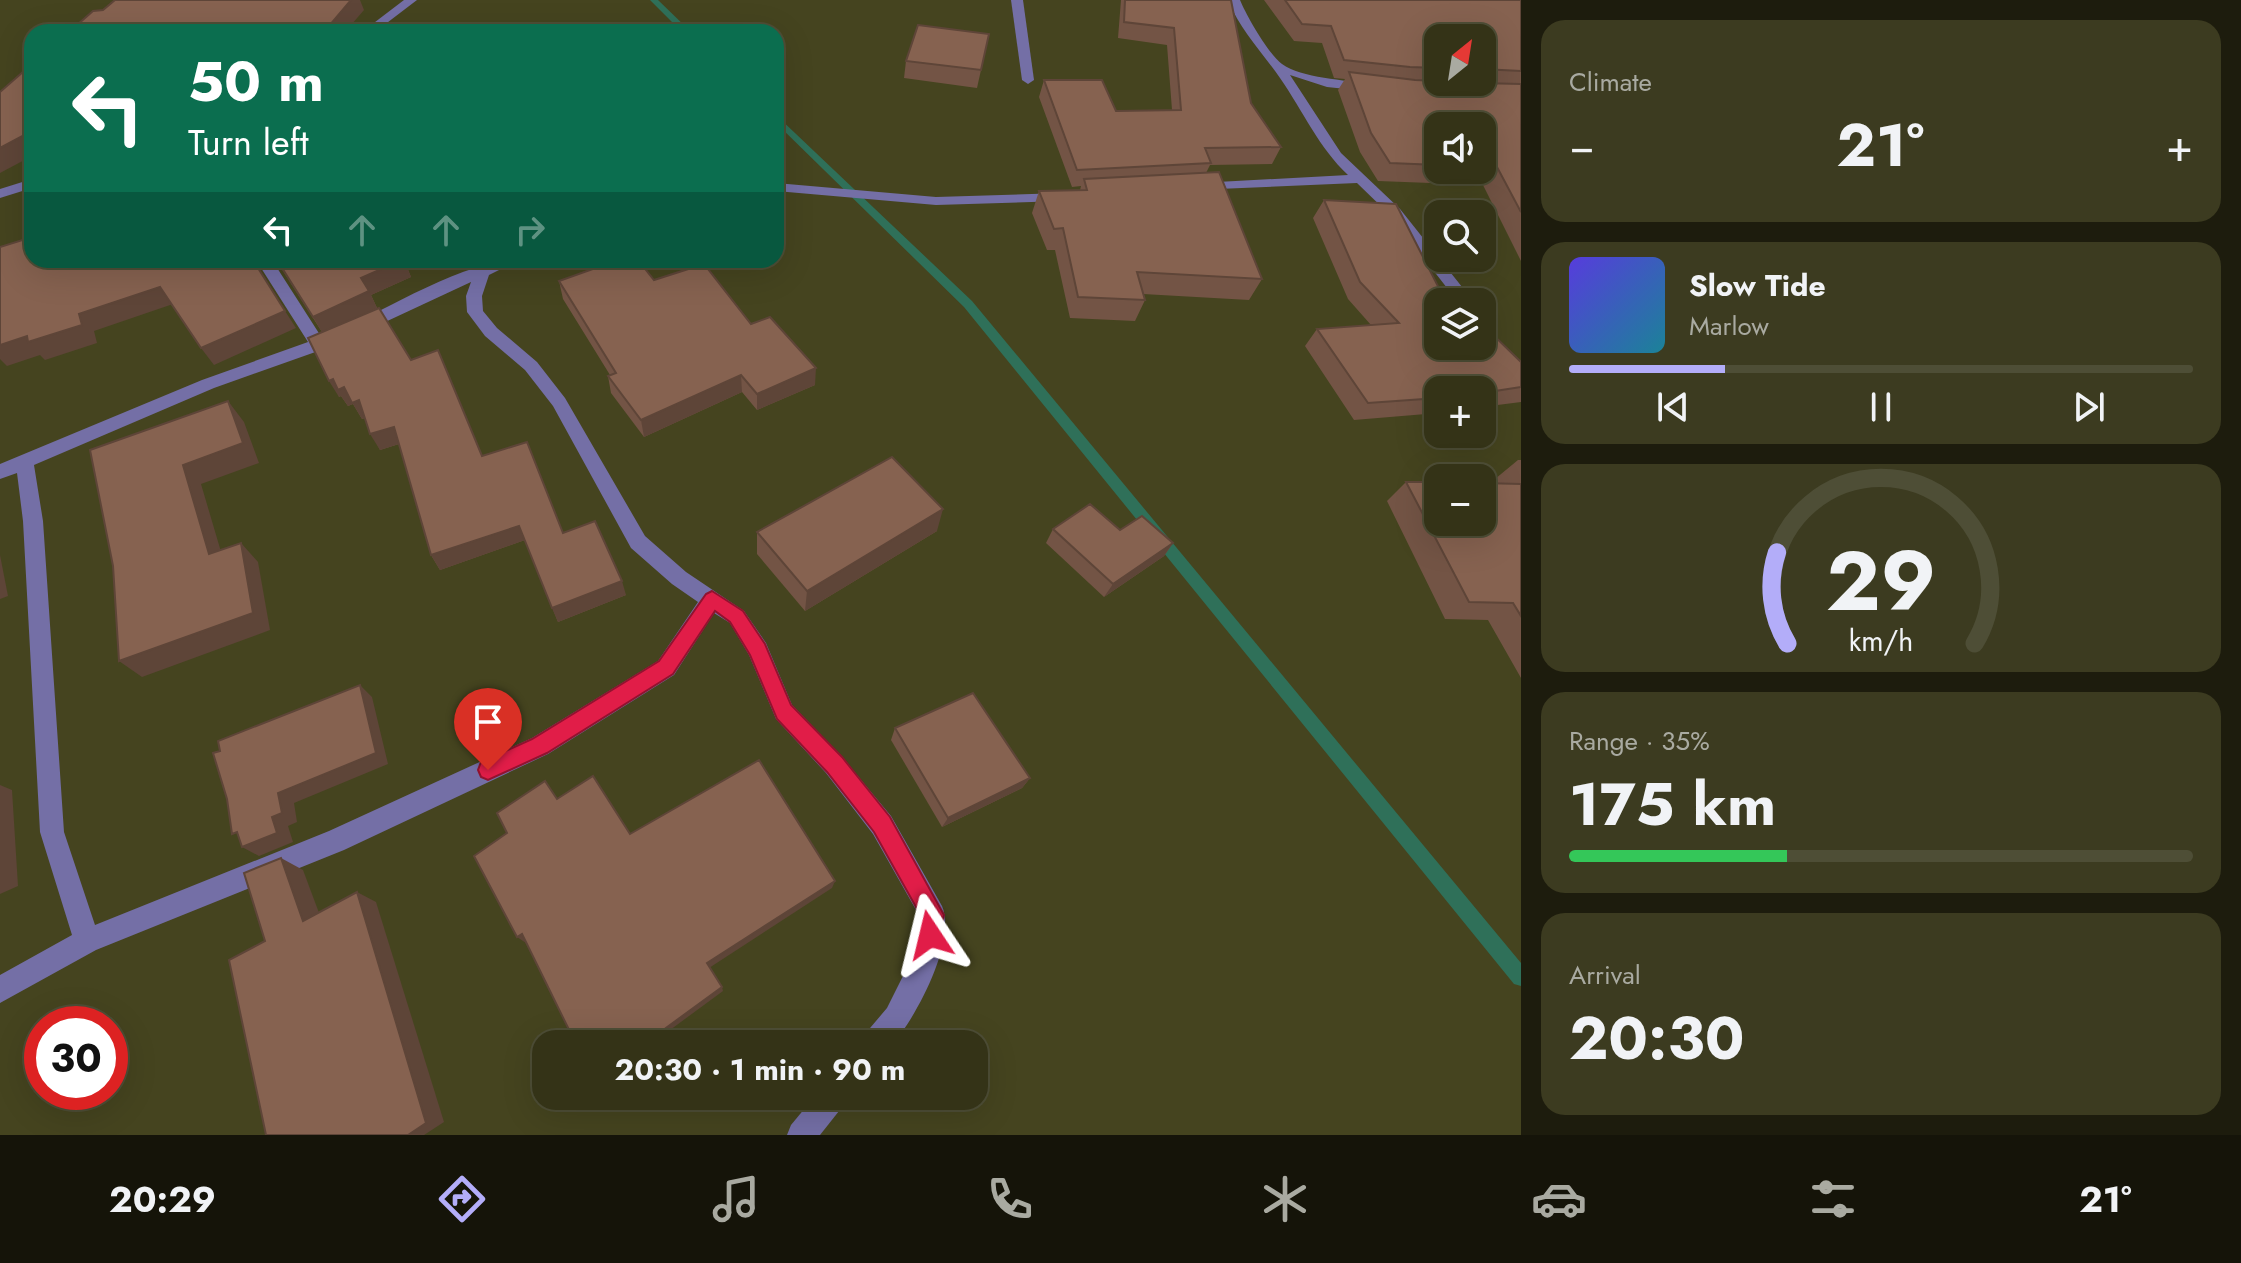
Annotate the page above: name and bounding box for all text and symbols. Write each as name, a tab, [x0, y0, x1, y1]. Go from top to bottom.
north arrow	[1424, 24, 1496, 96]
map controls	[1424, 24, 1496, 536]
text: 50 m	[188, 41, 324, 122]
icon: left	[56, 56, 160, 160]
text: Climate	[1569, 63, 1652, 101]
text: 21°	[1837, 102, 1924, 189]
button: sound	[1424, 112, 1496, 184]
text: −	[1569, 114, 1595, 178]
text: +	[2166, 114, 2193, 178]
text: Turn left	[188, 116, 309, 168]
button: search	[1424, 200, 1496, 272]
icon: left	[256, 208, 300, 252]
icon: ahead	[340, 208, 384, 252]
icon: ahead	[424, 208, 468, 252]
icon: right	[508, 208, 552, 252]
text: Slow Tide	[1689, 264, 1826, 307]
button: layers	[1424, 288, 1496, 360]
text: Marlow	[1689, 307, 1769, 345]
button: +	[1424, 376, 1496, 448]
icon: previous	[1651, 385, 1695, 429]
icon: pause	[1859, 385, 1903, 429]
icon: next	[2067, 385, 2111, 429]
button: −	[1424, 464, 1496, 536]
text: 29	[1826, 520, 1936, 640]
text: km/h	[1849, 620, 1913, 662]
pin	[454, 688, 522, 770]
icon: arrive	[466, 700, 510, 744]
text: Range · 35%	[1569, 722, 1710, 760]
text: 175 km	[1569, 761, 1776, 848]
position arrow	[888, 893, 972, 977]
text: Arrival	[1569, 956, 1641, 994]
text: 20:30	[1569, 995, 1744, 1082]
speed limit sign: 30	[24, 1006, 128, 1110]
text: 20:30 · 1 min · 90 m	[615, 1048, 905, 1091]
icon: directions	[434, 1171, 490, 1227]
icon: music	[708, 1171, 764, 1227]
icon: phone	[982, 1171, 1038, 1227]
icon: climate	[1257, 1171, 1313, 1227]
icon: car	[1531, 1171, 1587, 1227]
icon: filters	[1805, 1171, 1861, 1227]
text: 20:29	[109, 1173, 216, 1225]
text: 21°	[2079, 1173, 2132, 1225]

